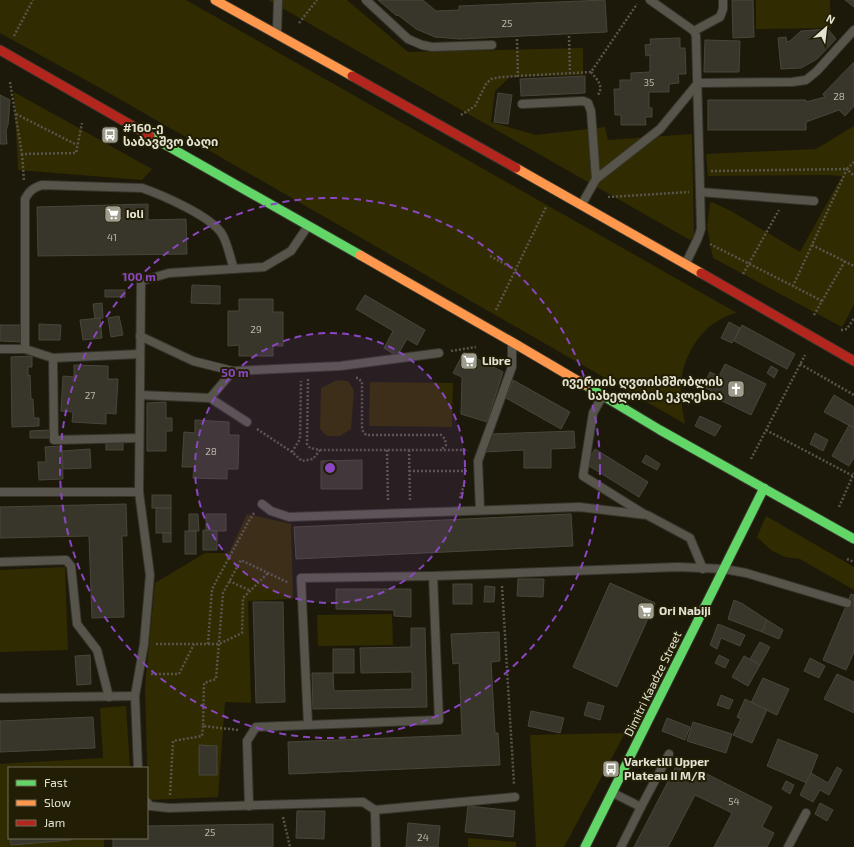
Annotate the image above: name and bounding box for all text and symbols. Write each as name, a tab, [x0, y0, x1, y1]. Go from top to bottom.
north arrow	[806, 8, 846, 48]
text: N	[824, 11, 838, 26]
house number: 25	[502, 17, 512, 29]
house number: 35	[644, 76, 654, 88]
house number: 28	[833, 90, 845, 102]
place label: #160-ე საბავშვო ბაღი	[123, 120, 218, 149]
bus stop icon: #160-ე საბავშვო ბაღი	[100, 125, 120, 145]
supermarket icon: Ioli	[103, 204, 123, 224]
place label: Ioli	[126, 206, 144, 220]
house number: 41	[107, 231, 117, 243]
text: 100 m	[122, 269, 156, 283]
house number: 29	[250, 323, 262, 335]
supermarket icon: Libre	[459, 351, 479, 371]
place label: Libre	[482, 353, 511, 367]
text: 50 m	[221, 365, 249, 379]
place label: ივერიის ღვთისმშობლის სახელობის ეკლესია	[562, 374, 723, 404]
church icon: ივერიის ღვთისმშობლის სახელობის ეკლესია	[726, 379, 746, 399]
house number: 27	[85, 389, 95, 401]
house number: 28	[205, 445, 217, 457]
centre of rings	[323, 461, 337, 475]
supermarket icon: Ori Nabiji	[636, 601, 656, 621]
place label: Ori Nabiji	[659, 603, 711, 618]
street label: Dimitri Kaadze Street	[621, 628, 684, 738]
place label: Varketili Upper Plateau II M/R	[624, 754, 709, 782]
bus stop icon: Varketili Upper Plateau II M/R	[601, 759, 621, 779]
legend	[8, 767, 148, 839]
text: Fast	[44, 775, 68, 789]
text: Slow	[44, 795, 71, 809]
house number: 54	[728, 795, 740, 807]
text: Jam	[44, 815, 65, 829]
house number: 25	[205, 826, 215, 838]
house number: 24	[417, 831, 429, 843]

